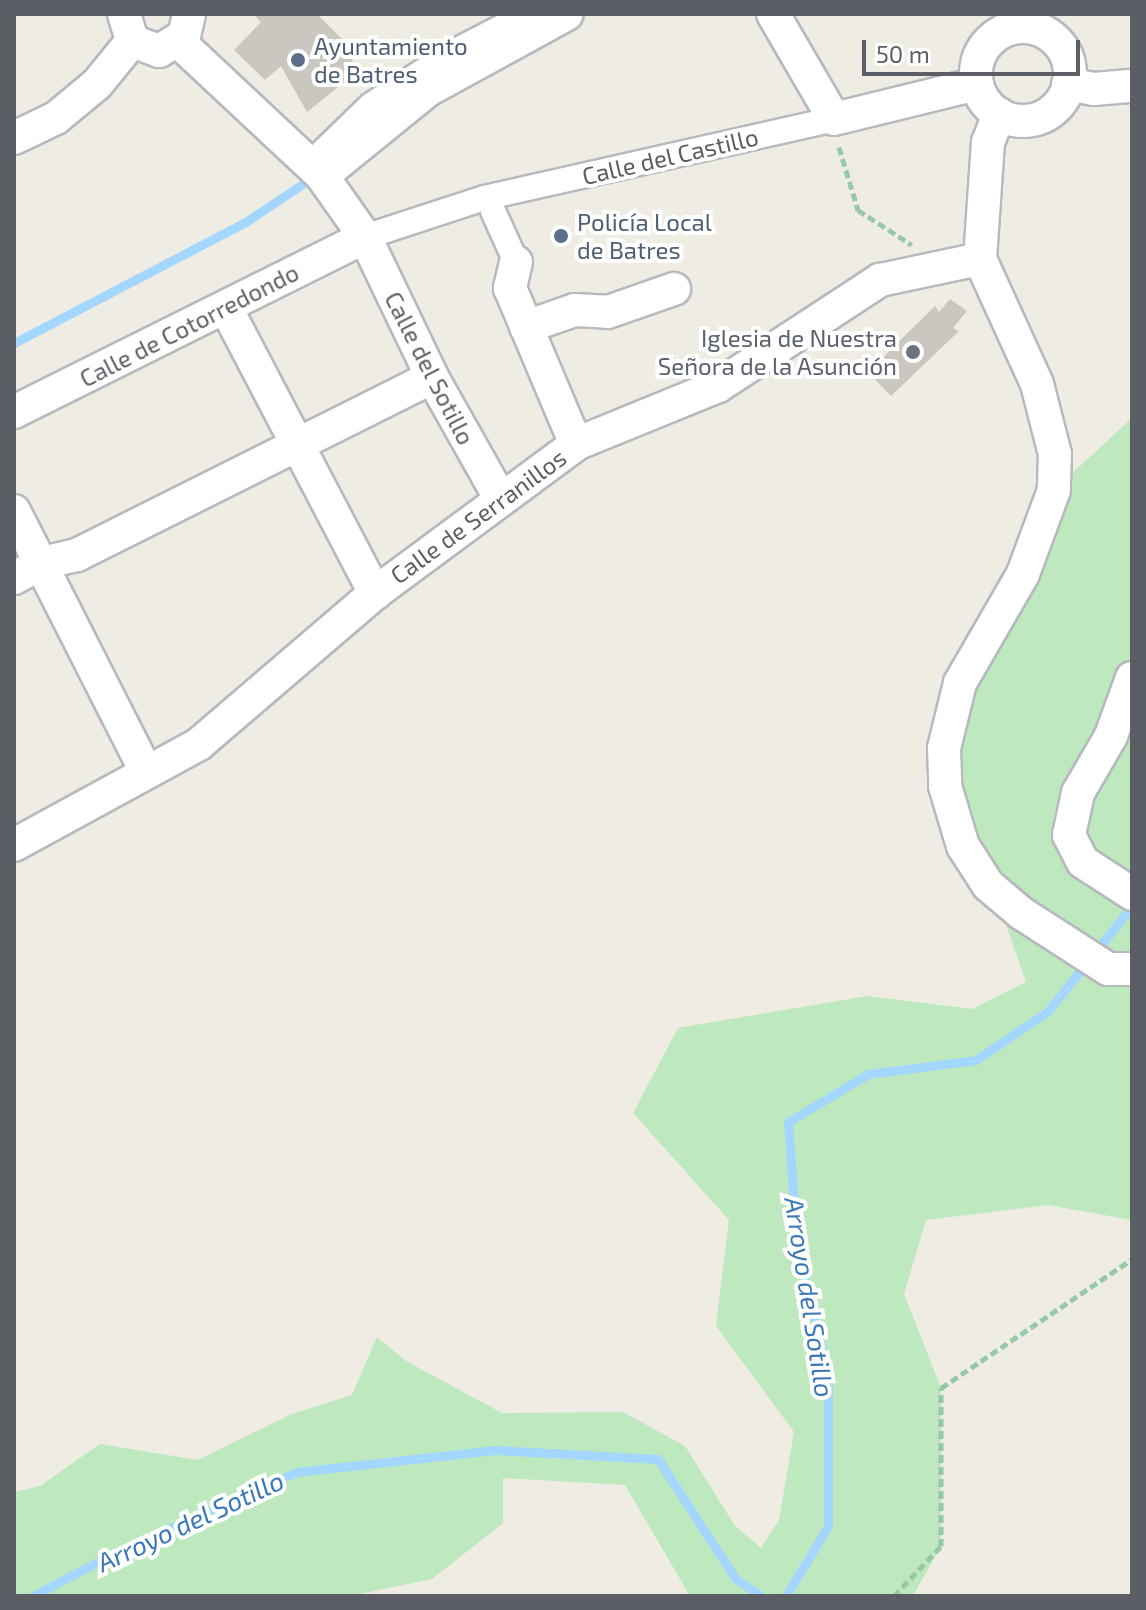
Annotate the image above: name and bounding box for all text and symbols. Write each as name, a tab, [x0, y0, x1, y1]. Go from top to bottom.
scale bar	[866, 24, 1084, 74]
place label: Ayuntamiento de Batres	[314, 32, 468, 88]
text: 50 m	[876, 39, 930, 68]
marker: Ayuntamiento de Batres	[289, 51, 307, 69]
street label: Calle del Castillo	[579, 122, 761, 190]
place label: Policía Local de Batres	[577, 208, 712, 264]
marker: Policía Local de Batres	[552, 227, 570, 245]
street label: Calle de Cotorredondo	[75, 257, 303, 393]
street label: Calle del Sotillo	[379, 286, 481, 450]
place label: Iglesia de Nuestra Señora de la Asunción	[657, 324, 897, 380]
marker: Iglesia de Nuestra Señora de la Asunción	[904, 343, 922, 361]
street label: Calle de Serranillos	[385, 443, 571, 589]
water label: Arroyo del Sotillo	[779, 1194, 841, 1400]
water label: Arroyo del Sotillo	[91, 1464, 289, 1578]

